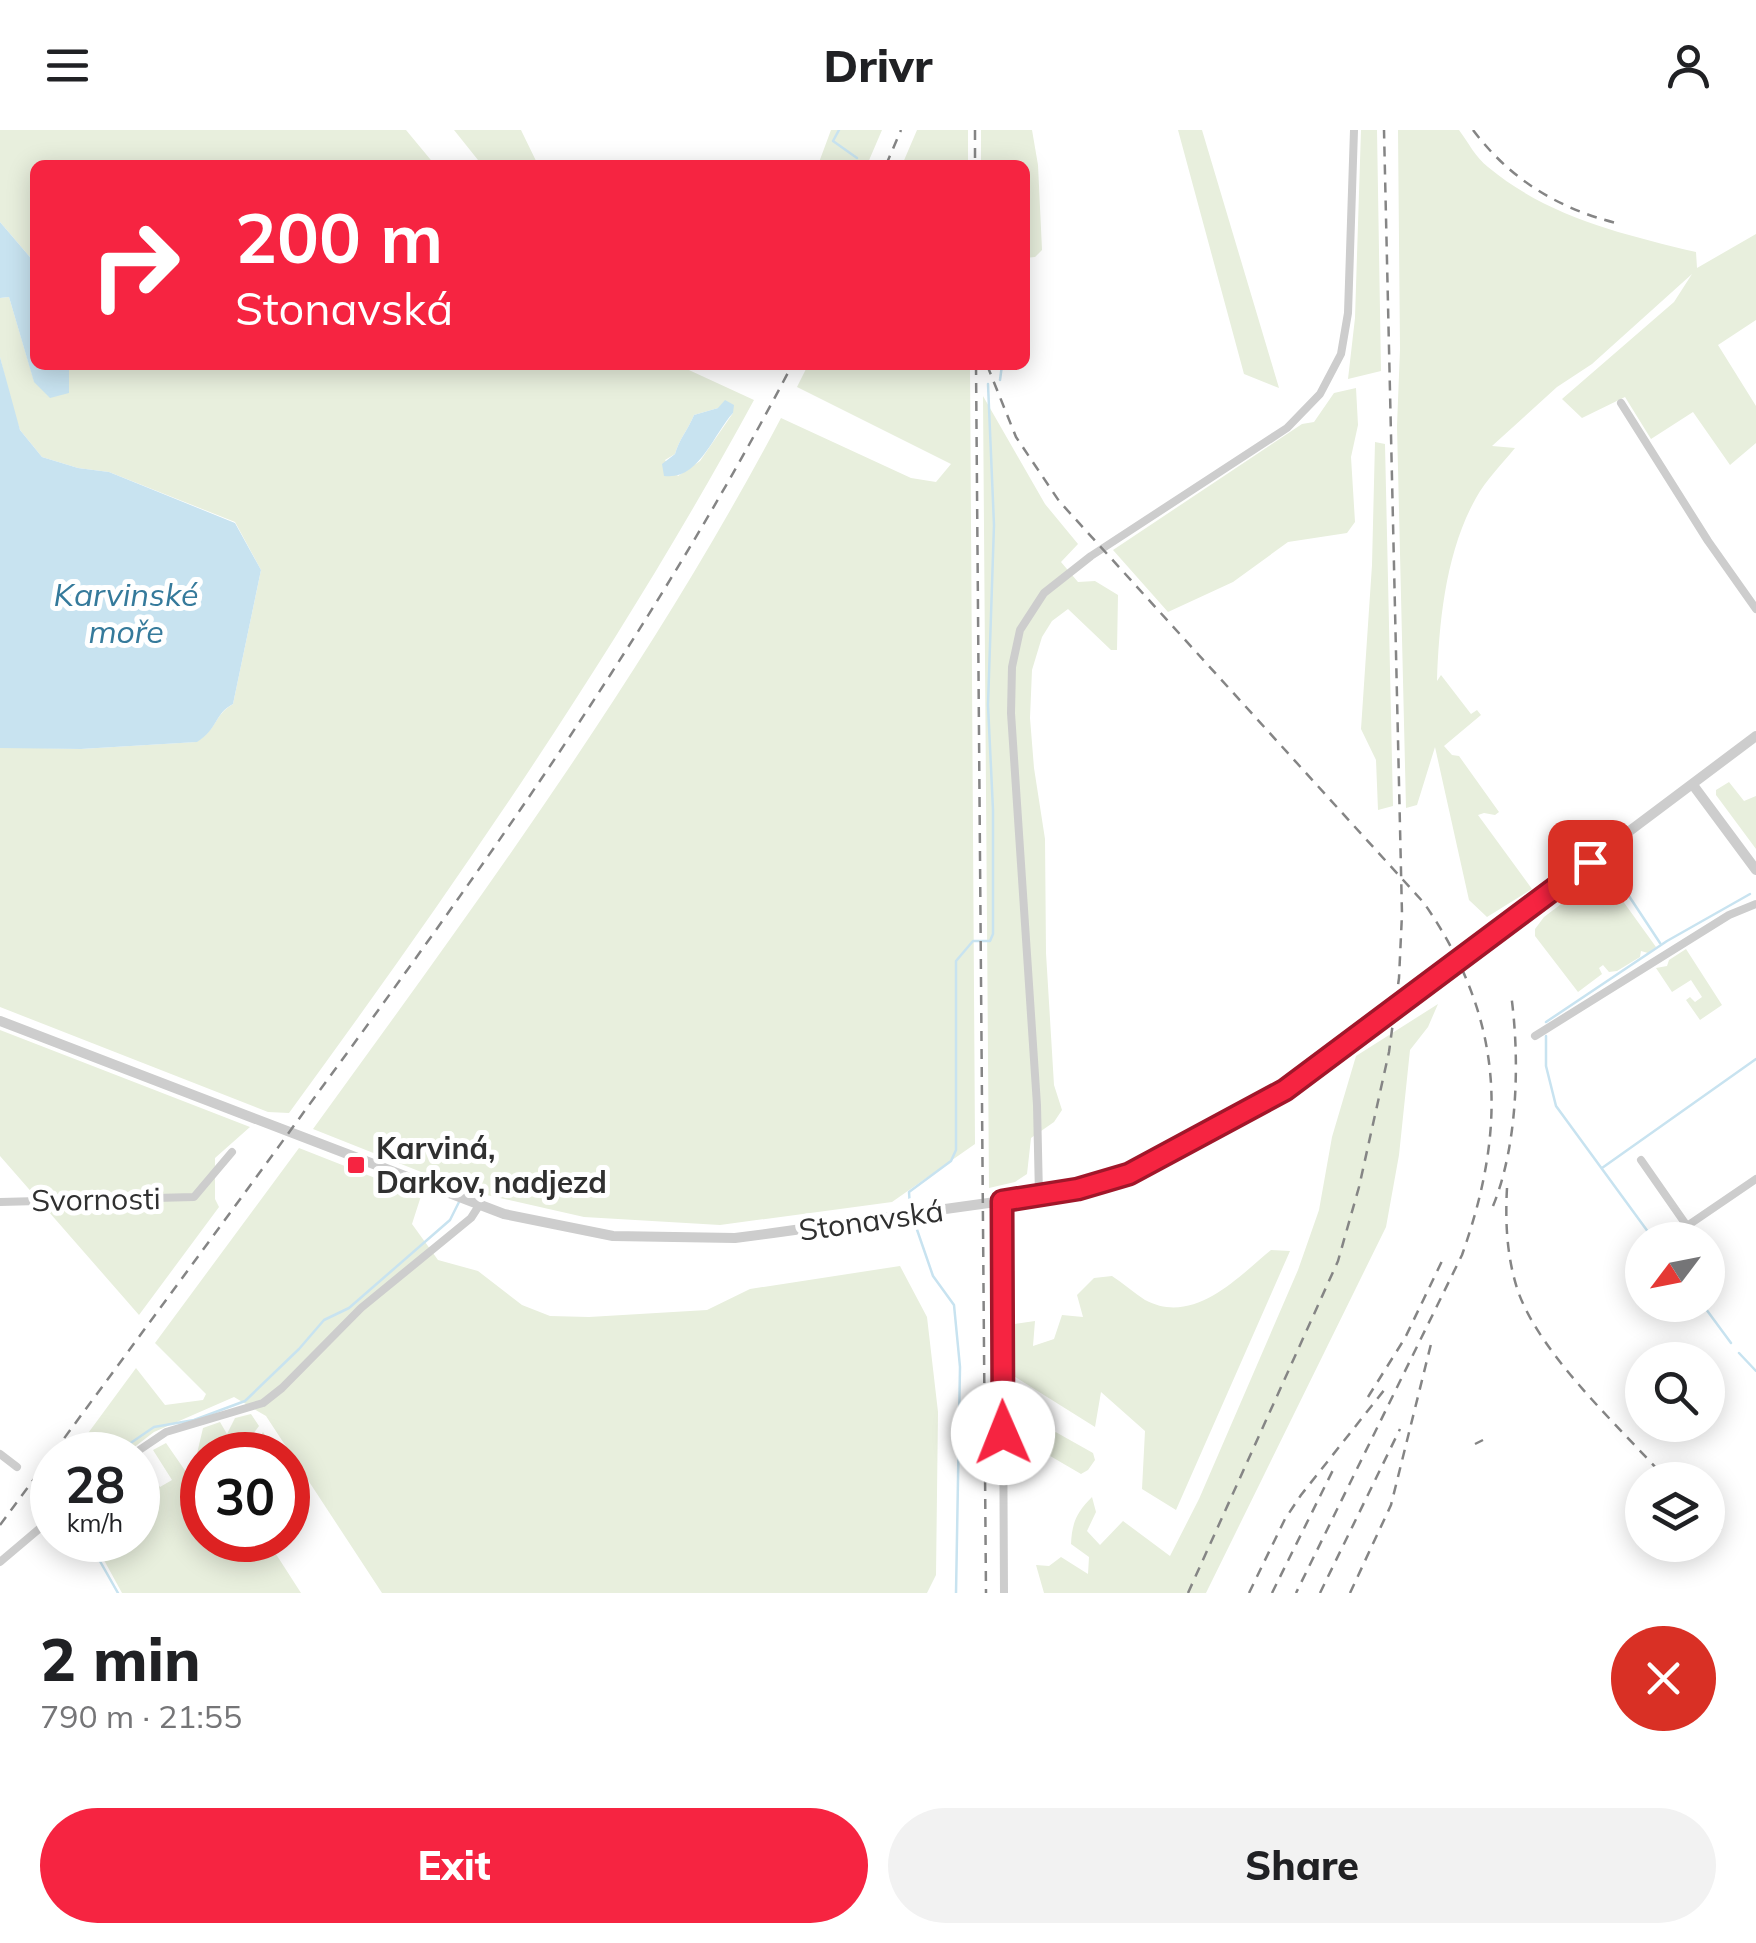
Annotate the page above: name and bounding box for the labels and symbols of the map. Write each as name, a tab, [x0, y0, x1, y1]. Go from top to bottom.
water label: Karvinské moře	[54, 574, 198, 651]
pin	[1548, 820, 1633, 905]
place label: Karviná, Darkov, nadjezd	[376, 1129, 607, 1201]
marker: Karviná, Darkov, nadjezd	[345, 1154, 367, 1176]
street label: Svornosti	[31, 1179, 161, 1219]
street label: Stonavská	[796, 1191, 946, 1249]
north arrow	[1625, 1222, 1725, 1322]
position arrow	[951, 1381, 1055, 1485]
speed limit sign: 30	[180, 1432, 310, 1562]

